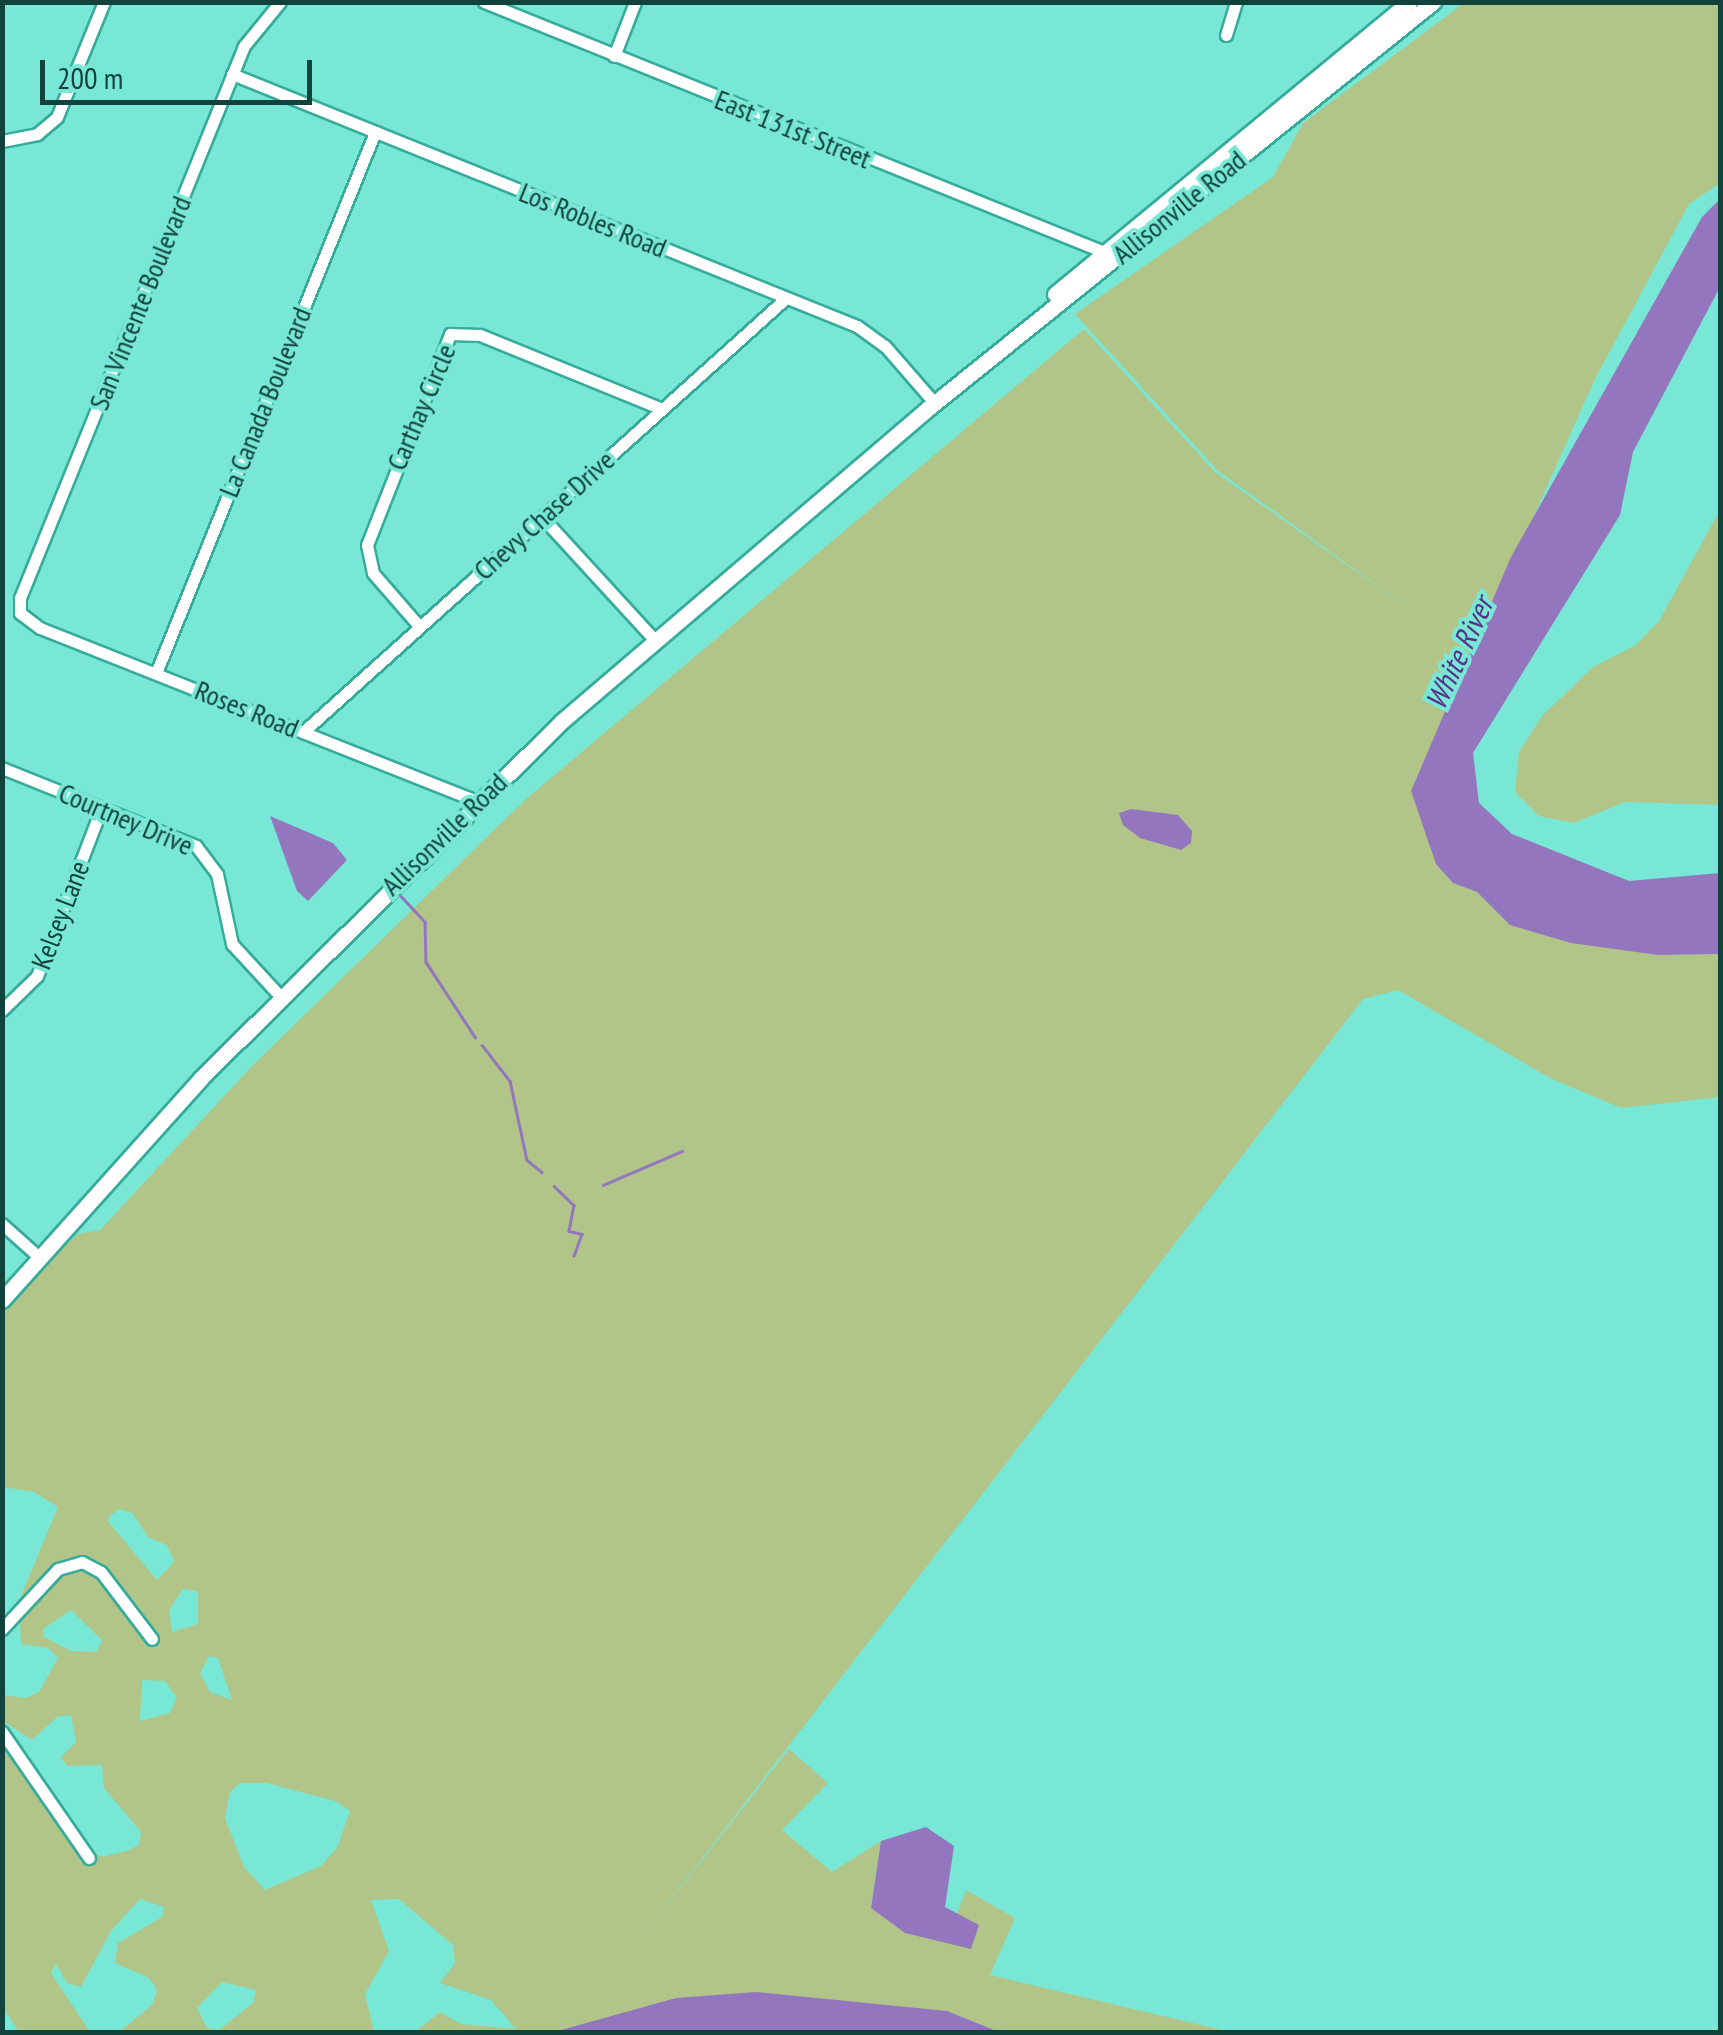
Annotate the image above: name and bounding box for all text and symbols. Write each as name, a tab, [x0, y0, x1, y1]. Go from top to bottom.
scale bar	[45, 40, 318, 102]
text: 200 m	[57, 58, 123, 97]
street label: East 131st Street	[710, 82, 876, 176]
street label: Allisonville Road	[1106, 143, 1252, 271]
street label: Los Robles Road	[515, 175, 671, 265]
street label: San Vincente Boulevard	[82, 191, 198, 415]
street label: La Canada Boulevard	[212, 302, 318, 502]
street label: Carthay Circle	[379, 339, 463, 475]
street label: Chevy Chase Drive	[467, 443, 621, 587]
water label: White River	[1417, 591, 1501, 715]
street label: Roses Road	[190, 673, 304, 745]
street label: Allisonville Road	[374, 766, 514, 902]
street label: Courtney Drive	[54, 776, 198, 862]
street label: Kelsey Lane	[24, 856, 96, 974]

